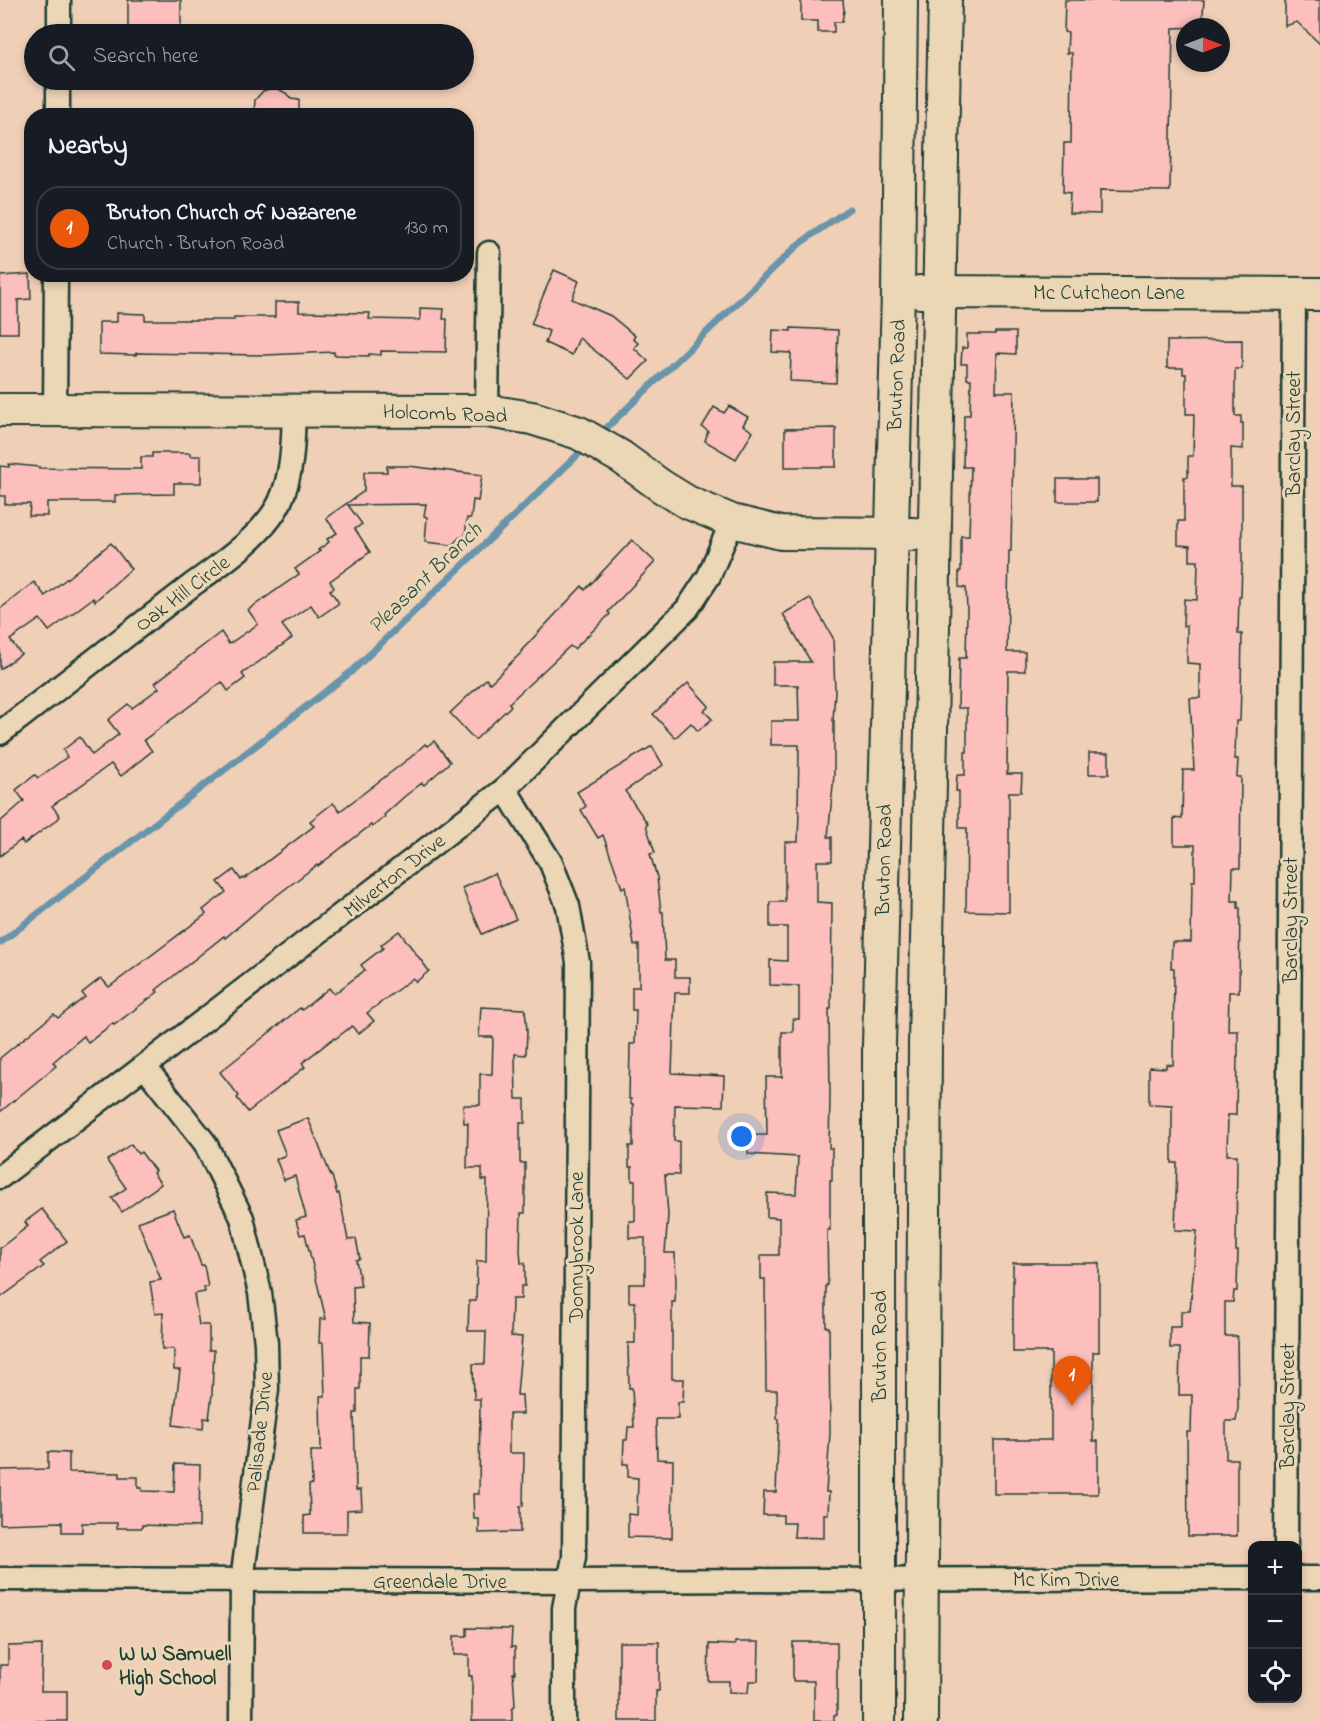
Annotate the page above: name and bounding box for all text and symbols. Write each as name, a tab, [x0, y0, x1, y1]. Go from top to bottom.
north arrow	[1176, 18, 1230, 72]
search box	[24, 24, 474, 90]
icon: search	[45, 41, 78, 74]
text: Search here	[93, 41, 198, 73]
text: Nearby	[48, 128, 127, 166]
text: Bruton Church of Nazarene	[107, 198, 356, 230]
text: 1	[66, 214, 73, 243]
text: 130 m	[404, 214, 448, 243]
text: Church · Bruton Road	[107, 230, 284, 259]
street label: Mc Cutcheon Lane	[1033, 279, 1186, 309]
street label: Bruton Road	[881, 318, 915, 432]
street label: Barclay Street	[1280, 371, 1312, 498]
street label: Holcomb Road	[382, 398, 508, 432]
water label: Pleasant Branch	[362, 516, 491, 642]
street label: Oak Hill Circle	[129, 549, 237, 640]
street label: Bruton Road	[869, 804, 901, 917]
street label: Milverton Drive	[338, 827, 453, 926]
street label: Barclay Street	[1277, 857, 1309, 984]
your location	[727, 1122, 756, 1151]
street label: Donnybrook Lane	[563, 1171, 595, 1323]
street label: Bruton Road	[866, 1290, 896, 1403]
street label: Barclay Street	[1274, 1343, 1306, 1470]
pin: 1	[1052, 1356, 1092, 1406]
street label: Palisade Drive	[240, 1369, 282, 1494]
map controls	[1248, 1541, 1302, 1703]
button: +	[1248, 1541, 1302, 1595]
street label: Mc Kim Drive	[1013, 1566, 1120, 1596]
street label: Greendale Drive	[373, 1568, 508, 1598]
button: −	[1248, 1595, 1302, 1649]
place label: W W Samuell High School	[119, 1640, 232, 1696]
button: locate	[1248, 1649, 1302, 1703]
marker: W W Samuell High School	[100, 1658, 114, 1672]

